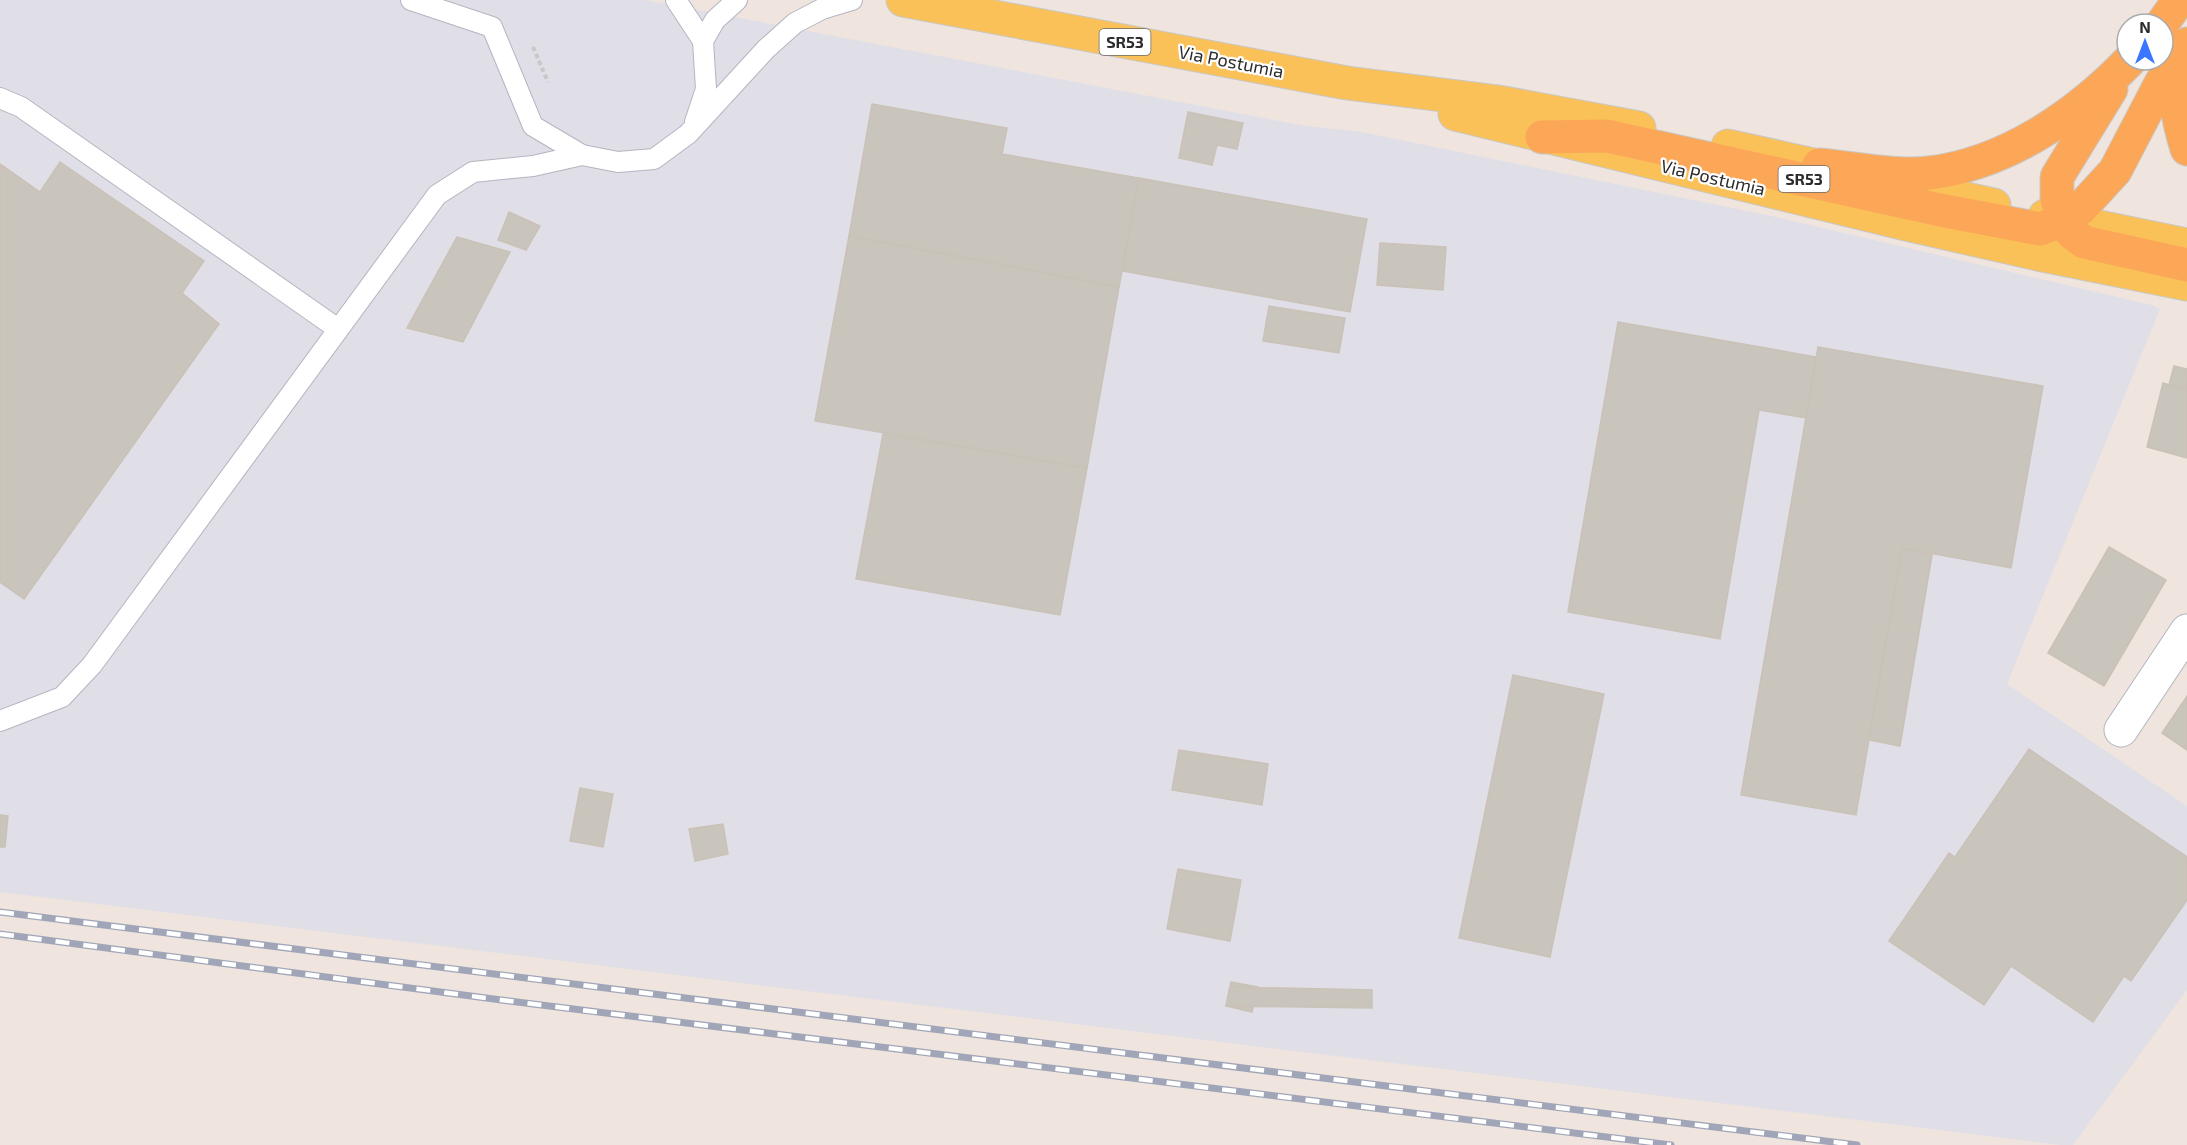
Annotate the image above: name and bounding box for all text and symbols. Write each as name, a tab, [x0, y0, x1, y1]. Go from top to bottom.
north arrow	[2115, 12, 2175, 72]
text: N	[2139, 17, 2151, 36]
road number: SR53	[1100, 29, 1150, 55]
street label: Via Postumia	[1177, 40, 1286, 82]
street label: Via Postumia	[1659, 154, 1768, 200]
road number: SR53	[1778, 166, 1830, 192]

